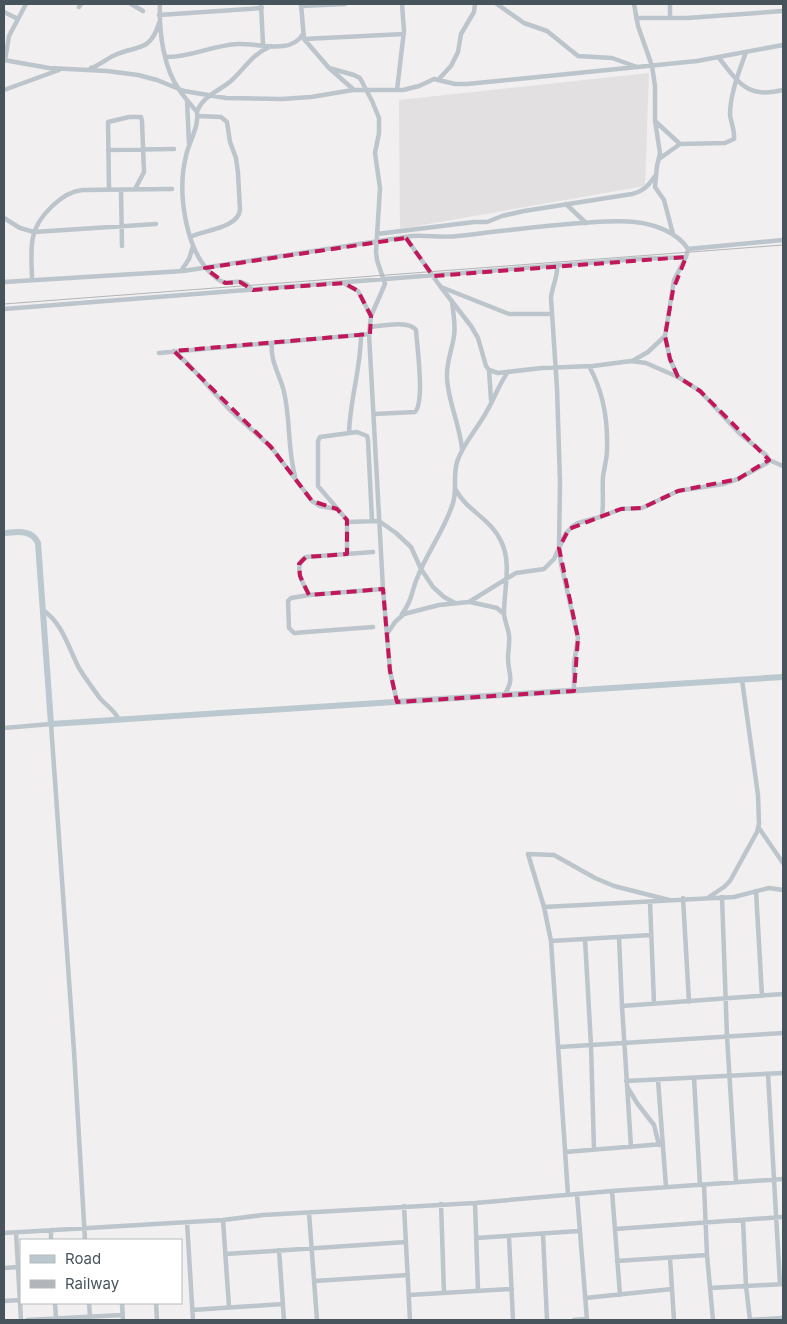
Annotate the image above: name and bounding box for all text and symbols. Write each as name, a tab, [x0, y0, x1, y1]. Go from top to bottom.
legend	[20, 1239, 182, 1304]
text: Road	[65, 1249, 101, 1268]
text: Railway	[65, 1274, 120, 1293]

